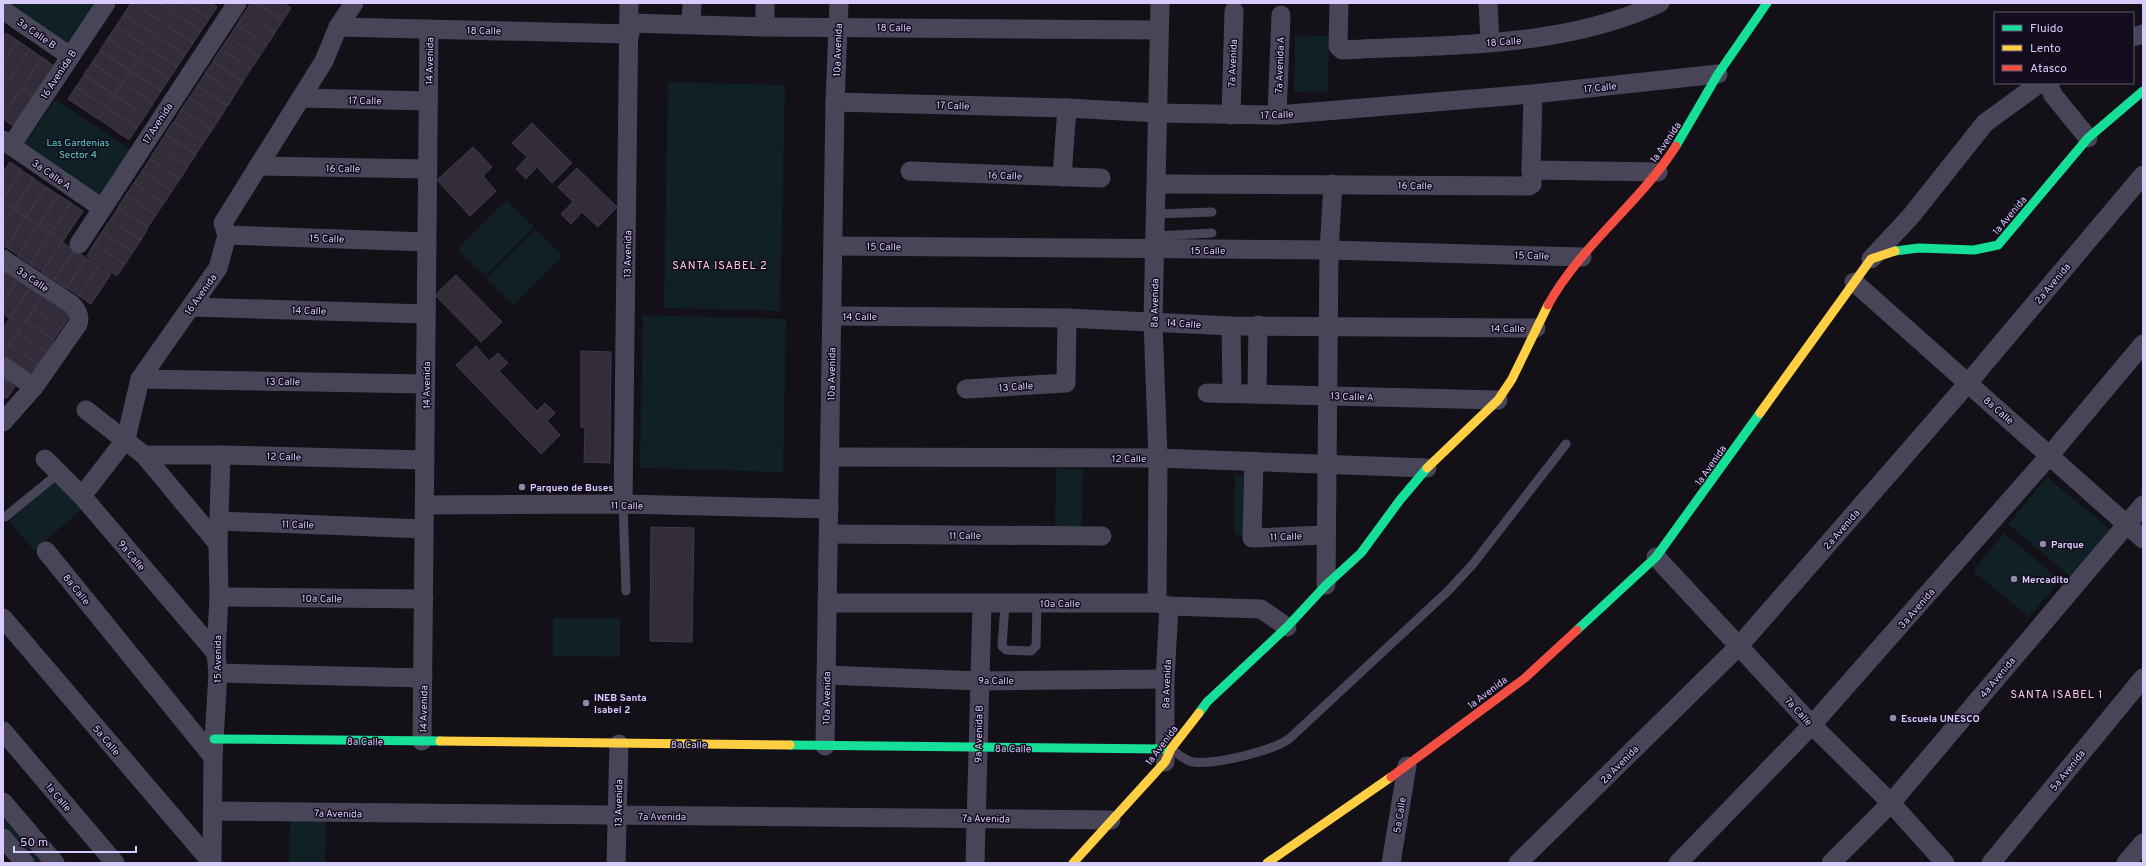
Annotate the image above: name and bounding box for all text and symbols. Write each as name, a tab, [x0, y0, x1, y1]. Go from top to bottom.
legend	[1994, 12, 2134, 84]
street label: 3a Calle B	[14, 16, 58, 52]
text: Fluido	[2030, 21, 2063, 37]
street label: 18 Calle	[877, 22, 911, 35]
street label: 10a Avenida	[831, 23, 846, 77]
street label: 18 Calle	[467, 25, 501, 38]
street label: 18 Calle	[1486, 35, 1522, 50]
street label: 7a Avenida A	[1273, 36, 1288, 94]
street label: 14 Avenida	[424, 37, 437, 85]
street label: 7a Avenida	[1226, 39, 1241, 87]
text: Lento	[2030, 41, 2061, 57]
street label: 16 Avenida B	[38, 48, 80, 102]
text: Atasco	[2030, 61, 2067, 77]
street label: 17 Calle	[1583, 80, 1617, 97]
street label: 17 Calle	[348, 95, 382, 108]
street label: 17 Calle	[936, 99, 970, 114]
street label: 17 Avenida	[140, 101, 176, 147]
street label: 17 Calle	[1260, 108, 1294, 123]
street label: 1a Avenida	[1648, 120, 1685, 166]
park label: Las Gardenias Sector 4	[46, 137, 110, 162]
street label: 3a Calle A	[29, 157, 73, 194]
street label: 16 Calle	[326, 163, 360, 176]
street label: 16 Calle	[988, 169, 1022, 184]
street label: 16 Calle	[1398, 180, 1432, 193]
street label: 1a Avenida	[1990, 194, 2030, 238]
street label: 13 Avenida	[622, 230, 635, 278]
street label: 15 Calle	[309, 232, 344, 247]
street label: 15 Calle	[867, 241, 901, 254]
street label: 15 Calle	[1191, 245, 1225, 258]
street label: 15 Calle	[1514, 249, 1549, 264]
district label: SANTA ISABEL 2	[672, 259, 768, 273]
street label: 2a Avenida	[2032, 261, 2074, 307]
street label: 3a Calle	[14, 265, 51, 296]
street label: 16 Avenida	[182, 272, 220, 318]
street label: 8a Avenida	[1149, 278, 1162, 328]
street label: 14 Calle	[292, 304, 326, 319]
street label: 14 Calle	[843, 311, 877, 324]
street label: 14 Calle	[1166, 317, 1202, 332]
street label: 14 Calle	[1491, 323, 1525, 336]
street label: 10a Avenida	[826, 347, 839, 401]
street label: 14 Avenida	[421, 361, 434, 409]
street label: 13 Calle	[266, 376, 300, 389]
street label: 13 Calle	[998, 380, 1034, 395]
street label: 13 Calle A	[1330, 390, 1374, 405]
street label: 8a Calle	[1980, 394, 2016, 428]
street label: 1a Avenida	[1693, 443, 1730, 489]
street label: 12 Calle	[266, 450, 301, 465]
street label: 12 Calle	[1112, 453, 1146, 466]
marker: Parqueo de Buses	[517, 482, 527, 492]
place label: Parqueo de Buses	[530, 482, 613, 495]
street label: 11 Calle	[611, 500, 643, 513]
street label: 2a Avenida	[1821, 507, 1863, 553]
street label: 11 Calle	[282, 518, 314, 533]
street label: 11 Calle	[949, 530, 981, 543]
street label: 11 Calle	[1270, 530, 1302, 545]
street label: 9a Calle	[114, 538, 147, 574]
marker: Parque	[2038, 539, 2048, 549]
place label: Parque	[2051, 539, 2084, 552]
street label: 8a Calle	[59, 572, 92, 608]
marker: Mercadito	[2009, 574, 2019, 584]
place label: Mercadito	[2022, 574, 2069, 587]
street label: 3a Avenida	[1896, 586, 1938, 632]
street label: 10a Calle	[302, 593, 342, 606]
street label: 10a Calle	[1040, 598, 1080, 611]
street label: 15 Avenida	[212, 635, 225, 683]
street label: 4a Avenida	[1977, 655, 2019, 701]
street label: 8a Avenida	[1160, 659, 1175, 709]
street label: 10a Avenida	[821, 671, 834, 725]
street label: 1a Avenida	[1465, 674, 1510, 712]
street label: 9a Calle	[978, 675, 1014, 688]
street label: 14 Avenida	[418, 685, 431, 733]
district label: SANTA ISABEL 1	[2011, 688, 2103, 702]
place label: INEB Santa Isabel 2	[594, 692, 647, 717]
street label: 7a Calle	[1781, 695, 1815, 729]
marker: INEB Santa Isabel 2	[581, 698, 591, 708]
street label: 9a Avenida B	[972, 705, 987, 763]
marker: Escuela UNESCO	[1888, 713, 1898, 723]
place label: Escuela UNESCO	[1901, 713, 1980, 726]
street label: 5a Calle	[89, 723, 122, 759]
street label: 1a Avenida	[1143, 723, 1181, 768]
street label: 8a Calle	[347, 736, 383, 749]
street label: 8a Calle	[671, 739, 707, 752]
street label: 8a Calle	[995, 743, 1031, 756]
street label: 2a Avenida	[1598, 743, 1642, 787]
street label: 5a Avenida	[2048, 748, 2089, 794]
street label: 13 Avenida	[613, 779, 626, 827]
street label: 1a Calle	[42, 781, 74, 815]
street label: 5a Calle	[1391, 796, 1410, 834]
street label: 7a Avenida	[314, 808, 362, 821]
street label: 7a Avenida	[638, 811, 686, 824]
street label: 7a Avenida	[962, 813, 1010, 826]
scale bar	[14, 828, 136, 854]
text: 50 m	[20, 835, 48, 851]

